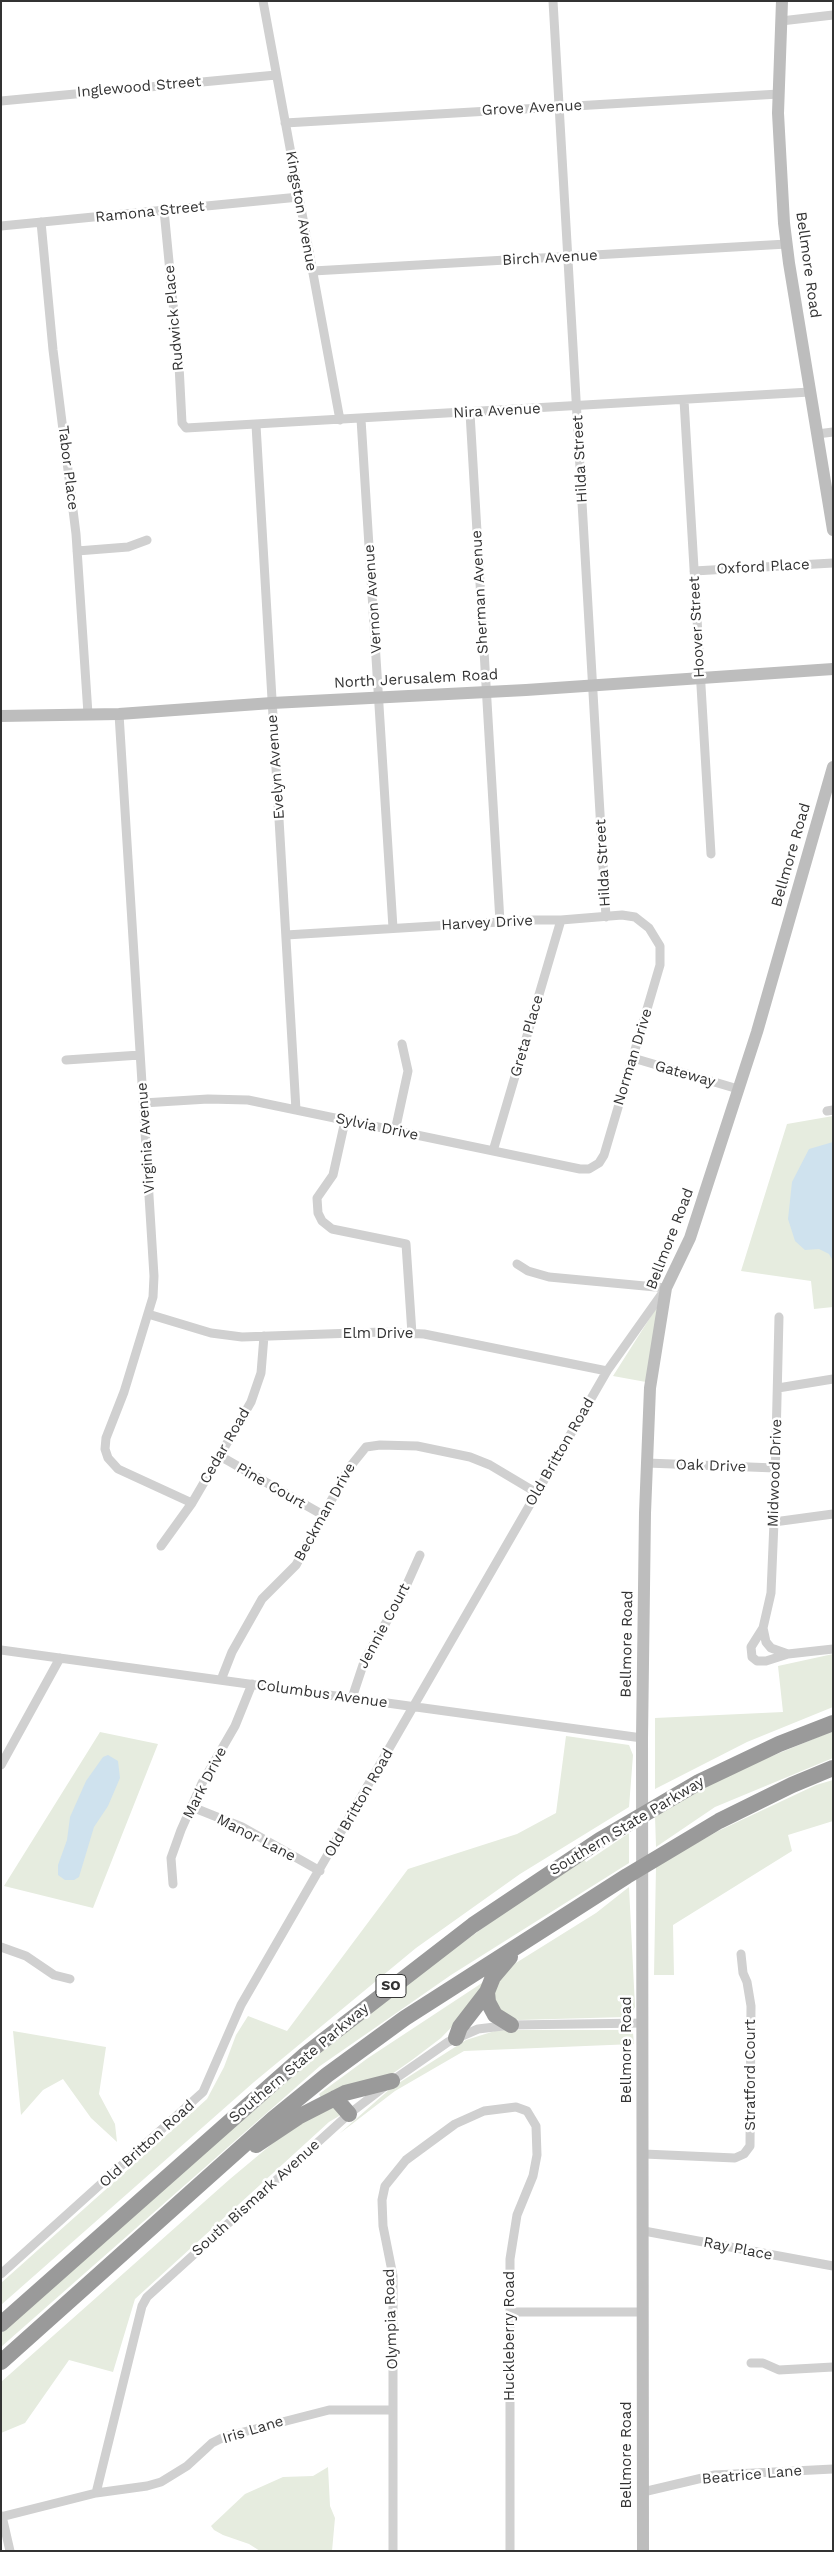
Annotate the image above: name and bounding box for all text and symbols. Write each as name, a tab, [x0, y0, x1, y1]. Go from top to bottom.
street label: Inglewood Street	[76, 73, 202, 101]
street label: Grove Avenue	[481, 96, 583, 120]
street label: Kingston Avenue	[282, 149, 320, 273]
street label: Ramona Street	[94, 197, 206, 227]
street label: Bellmore Road	[792, 211, 824, 319]
street label: Birch Avenue	[502, 247, 598, 269]
street label: Rudwick Place	[160, 264, 188, 372]
street label: Nira Avenue	[453, 400, 541, 422]
street label: Hilda Street	[569, 415, 591, 503]
street label: Tabor Place	[54, 425, 82, 511]
street label: Sherman Avenue	[468, 530, 492, 654]
street label: Vernon Avenue	[360, 544, 386, 654]
street label: Oxford Place	[716, 556, 810, 578]
street label: Hoover Street	[685, 576, 709, 678]
street label: North Jerusalem Road	[333, 666, 499, 692]
street label: Evelyn Avenue	[263, 714, 289, 820]
street label: Bellmore Road	[768, 801, 814, 909]
street label: Hilda Street	[592, 819, 614, 907]
street label: Harvey Drive	[441, 912, 533, 934]
street label: Greta Place	[507, 993, 547, 1079]
street label: Norman Drive	[610, 1006, 656, 1108]
street label: Gateway	[653, 1057, 717, 1091]
street label: Virginia Avenue	[133, 1082, 159, 1194]
street label: Sylvia Drive	[334, 1109, 420, 1145]
street label: Bellmore Road	[642, 1186, 698, 1292]
street label: Elm Drive	[343, 1325, 413, 1343]
street label: Old Britton Road	[522, 1395, 598, 1509]
street label: Cedar Road	[196, 1405, 254, 1487]
street label: Midwood Drive	[764, 1419, 786, 1527]
street label: Oak Drive	[675, 1456, 747, 1476]
street label: Pine Court	[233, 1459, 309, 1513]
street label: Beckman Drive	[291, 1460, 359, 1564]
street label: Jennie Court	[354, 1580, 414, 1672]
street label: Bellmore Road	[617, 1590, 637, 1698]
street label: Columbus Avenue	[255, 1676, 389, 1712]
street label: Mark Drive	[179, 1744, 231, 1822]
street label: Old Britton Road	[321, 1746, 397, 1860]
street label: Southern State Parkway	[546, 1773, 708, 1879]
street label: Manor Lane	[214, 1810, 298, 1866]
road number: SO	[376, 1974, 406, 1998]
street label: Bellmore Road	[618, 1996, 636, 2104]
street label: Southern State Parkway	[225, 1999, 373, 2127]
street label: Stratford Court	[742, 2019, 760, 2131]
street label: Old Britton Road	[96, 2097, 198, 2191]
street label: South Bismark Avenue	[188, 2136, 324, 2260]
street label: Ray Place	[702, 2233, 774, 2265]
street label: Olympia Road	[380, 2268, 402, 2370]
street label: Huckleberry Road	[501, 2271, 519, 2401]
street label: Bellmore Road	[618, 2401, 636, 2509]
street label: Iris Lane	[220, 2412, 286, 2448]
street label: Beatrice Lane	[701, 2462, 803, 2488]

